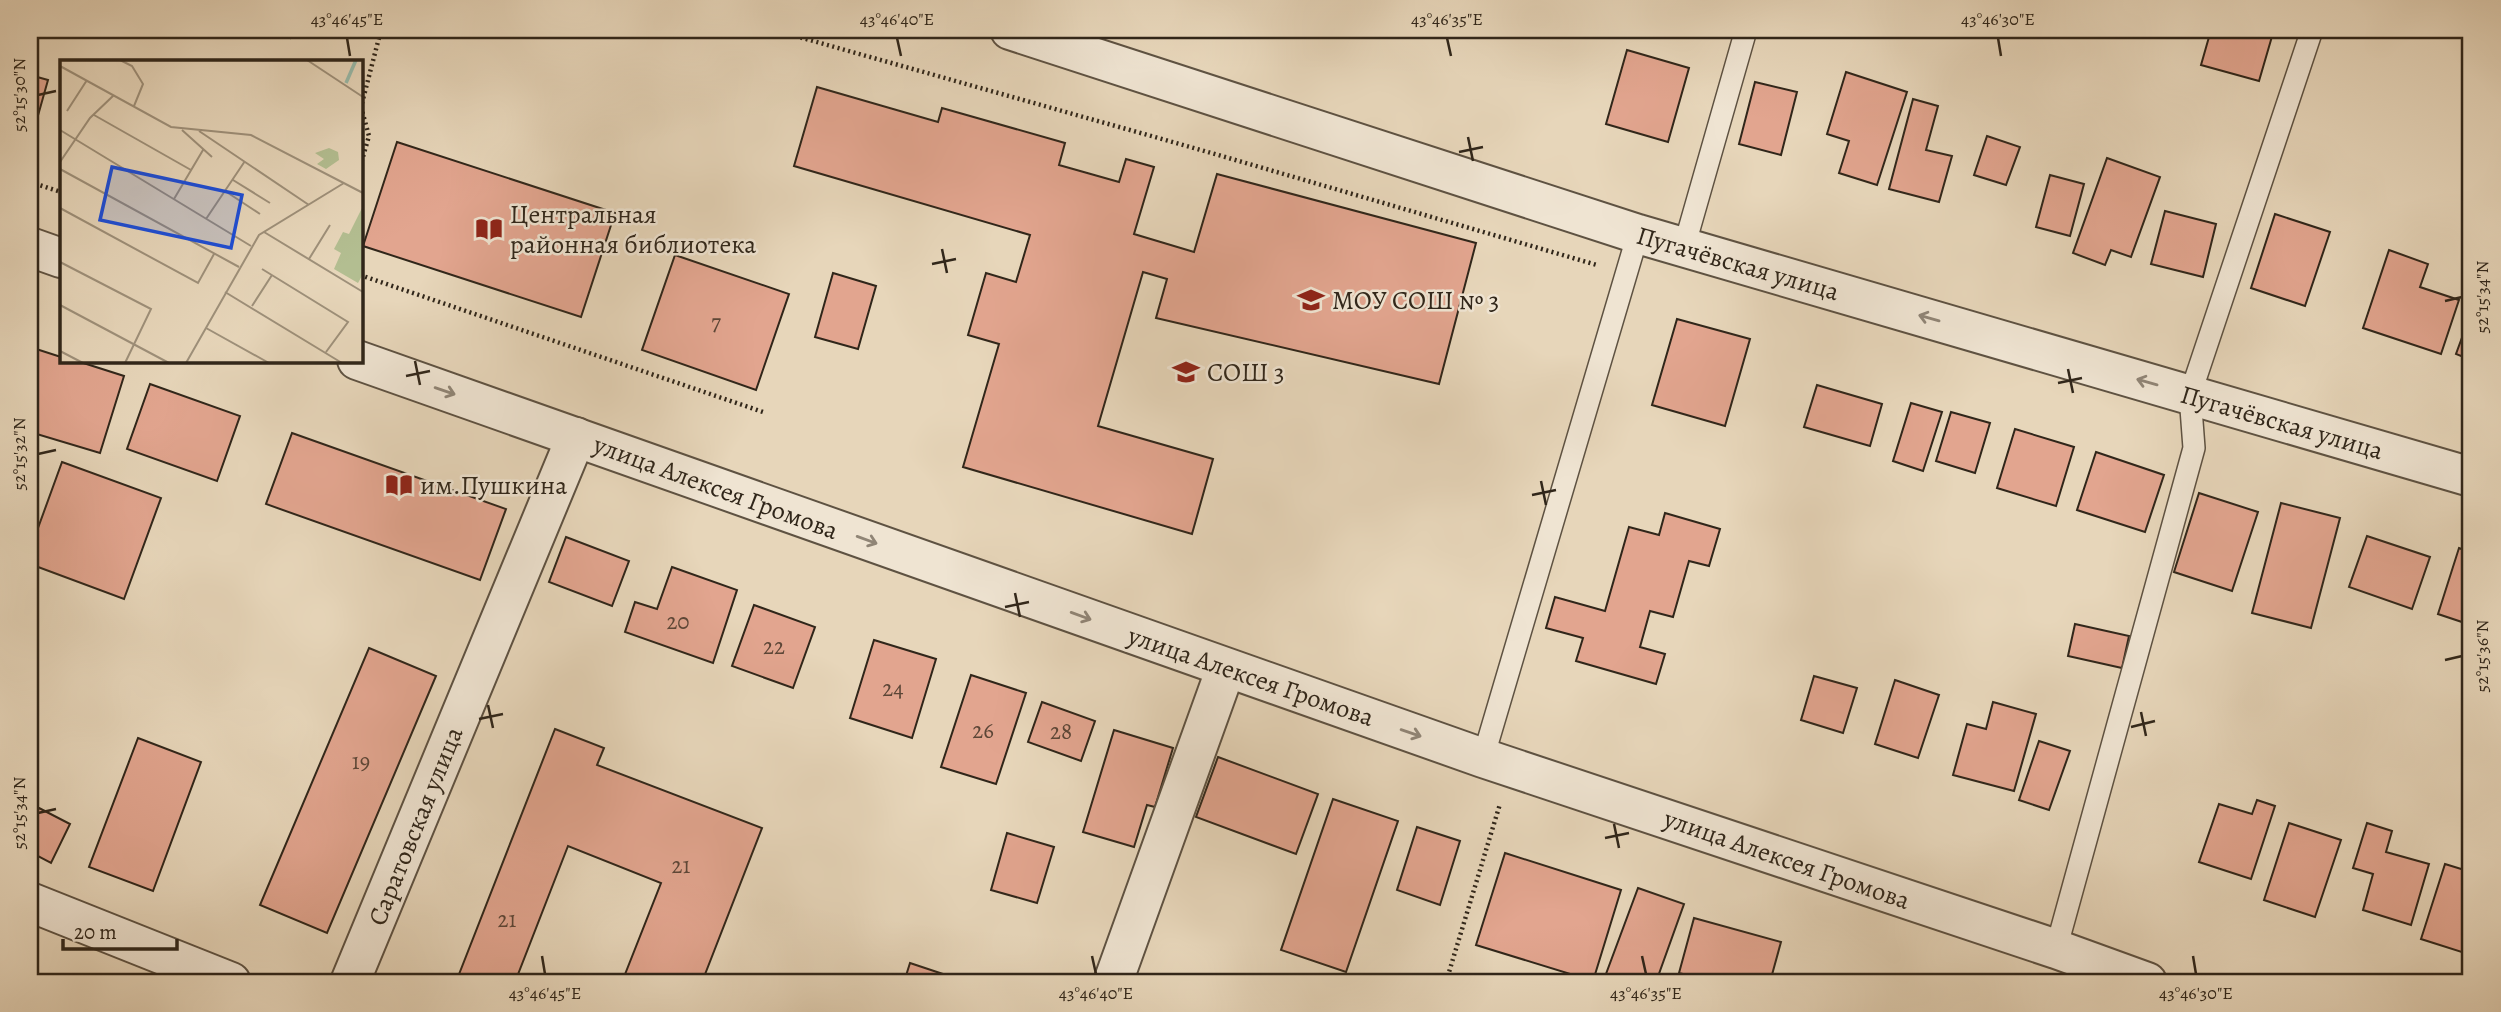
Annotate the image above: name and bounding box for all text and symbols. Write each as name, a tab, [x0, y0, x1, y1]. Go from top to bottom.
text: 43°46'45"E	[311, 7, 383, 31]
text: 43°46'40"E	[860, 7, 934, 31]
text: 43°46'35"E	[1411, 7, 1483, 31]
text: 43°46'30"E	[1961, 7, 2035, 31]
text: 52°15'30"N	[7, 58, 31, 132]
inset map	[60, 60, 362, 362]
place label: Центральная районная библиотека	[510, 197, 756, 262]
library icon: Центральная районная библиотека	[474, 214, 504, 244]
street label: Пугачёвская улица	[1632, 218, 1843, 309]
text: 52°15'34"N	[2470, 261, 2494, 333]
place label: МОУ СОШ № 3	[1332, 283, 1499, 318]
school or university icon: МОУ СОШ № 3	[1296, 285, 1326, 315]
house number: 7	[711, 307, 721, 338]
one-way arrow	[1918, 311, 1940, 324]
place label: СОШ 3	[1207, 355, 1285, 390]
school or university icon: СОШ 3	[1171, 357, 1201, 387]
one-way arrow	[2136, 375, 2158, 388]
street label: Пугачёвская улица	[2176, 377, 2387, 468]
one-way arrow	[433, 386, 455, 398]
text: 52°15'32"N	[7, 417, 31, 491]
street label: улица Алексея Громова	[588, 427, 843, 548]
place label: им.Пушкина	[420, 468, 567, 503]
library icon: им.Пушкина	[384, 470, 414, 500]
one-way arrow	[856, 534, 878, 547]
house number: 20	[666, 606, 690, 637]
one-way arrow	[1070, 611, 1092, 623]
street label: улица Алексея Громова	[1122, 618, 1378, 735]
text: 52°15'36"N	[2470, 619, 2494, 692]
house number: 22	[763, 631, 785, 662]
house number: 24	[882, 673, 904, 704]
house number: 26	[972, 715, 994, 746]
house number: 28	[1050, 716, 1072, 747]
street label: Саратовская улица	[360, 722, 471, 931]
one-way arrow	[1400, 728, 1422, 740]
house number: 19	[352, 746, 370, 777]
text: 52°15'34"N	[7, 777, 31, 849]
street label: улица Алексея Громова	[1658, 801, 1914, 918]
house number: 21	[672, 850, 691, 881]
house number: 21	[498, 904, 517, 935]
scale bar	[63, 907, 177, 951]
text: 20 m	[74, 918, 117, 946]
text: 43°46'45"E	[509, 981, 581, 1005]
text: 43°46'40"E	[1059, 981, 1133, 1005]
text: 43°46'35"E	[1610, 981, 1682, 1005]
text: 43°46'30"E	[2159, 981, 2233, 1005]

